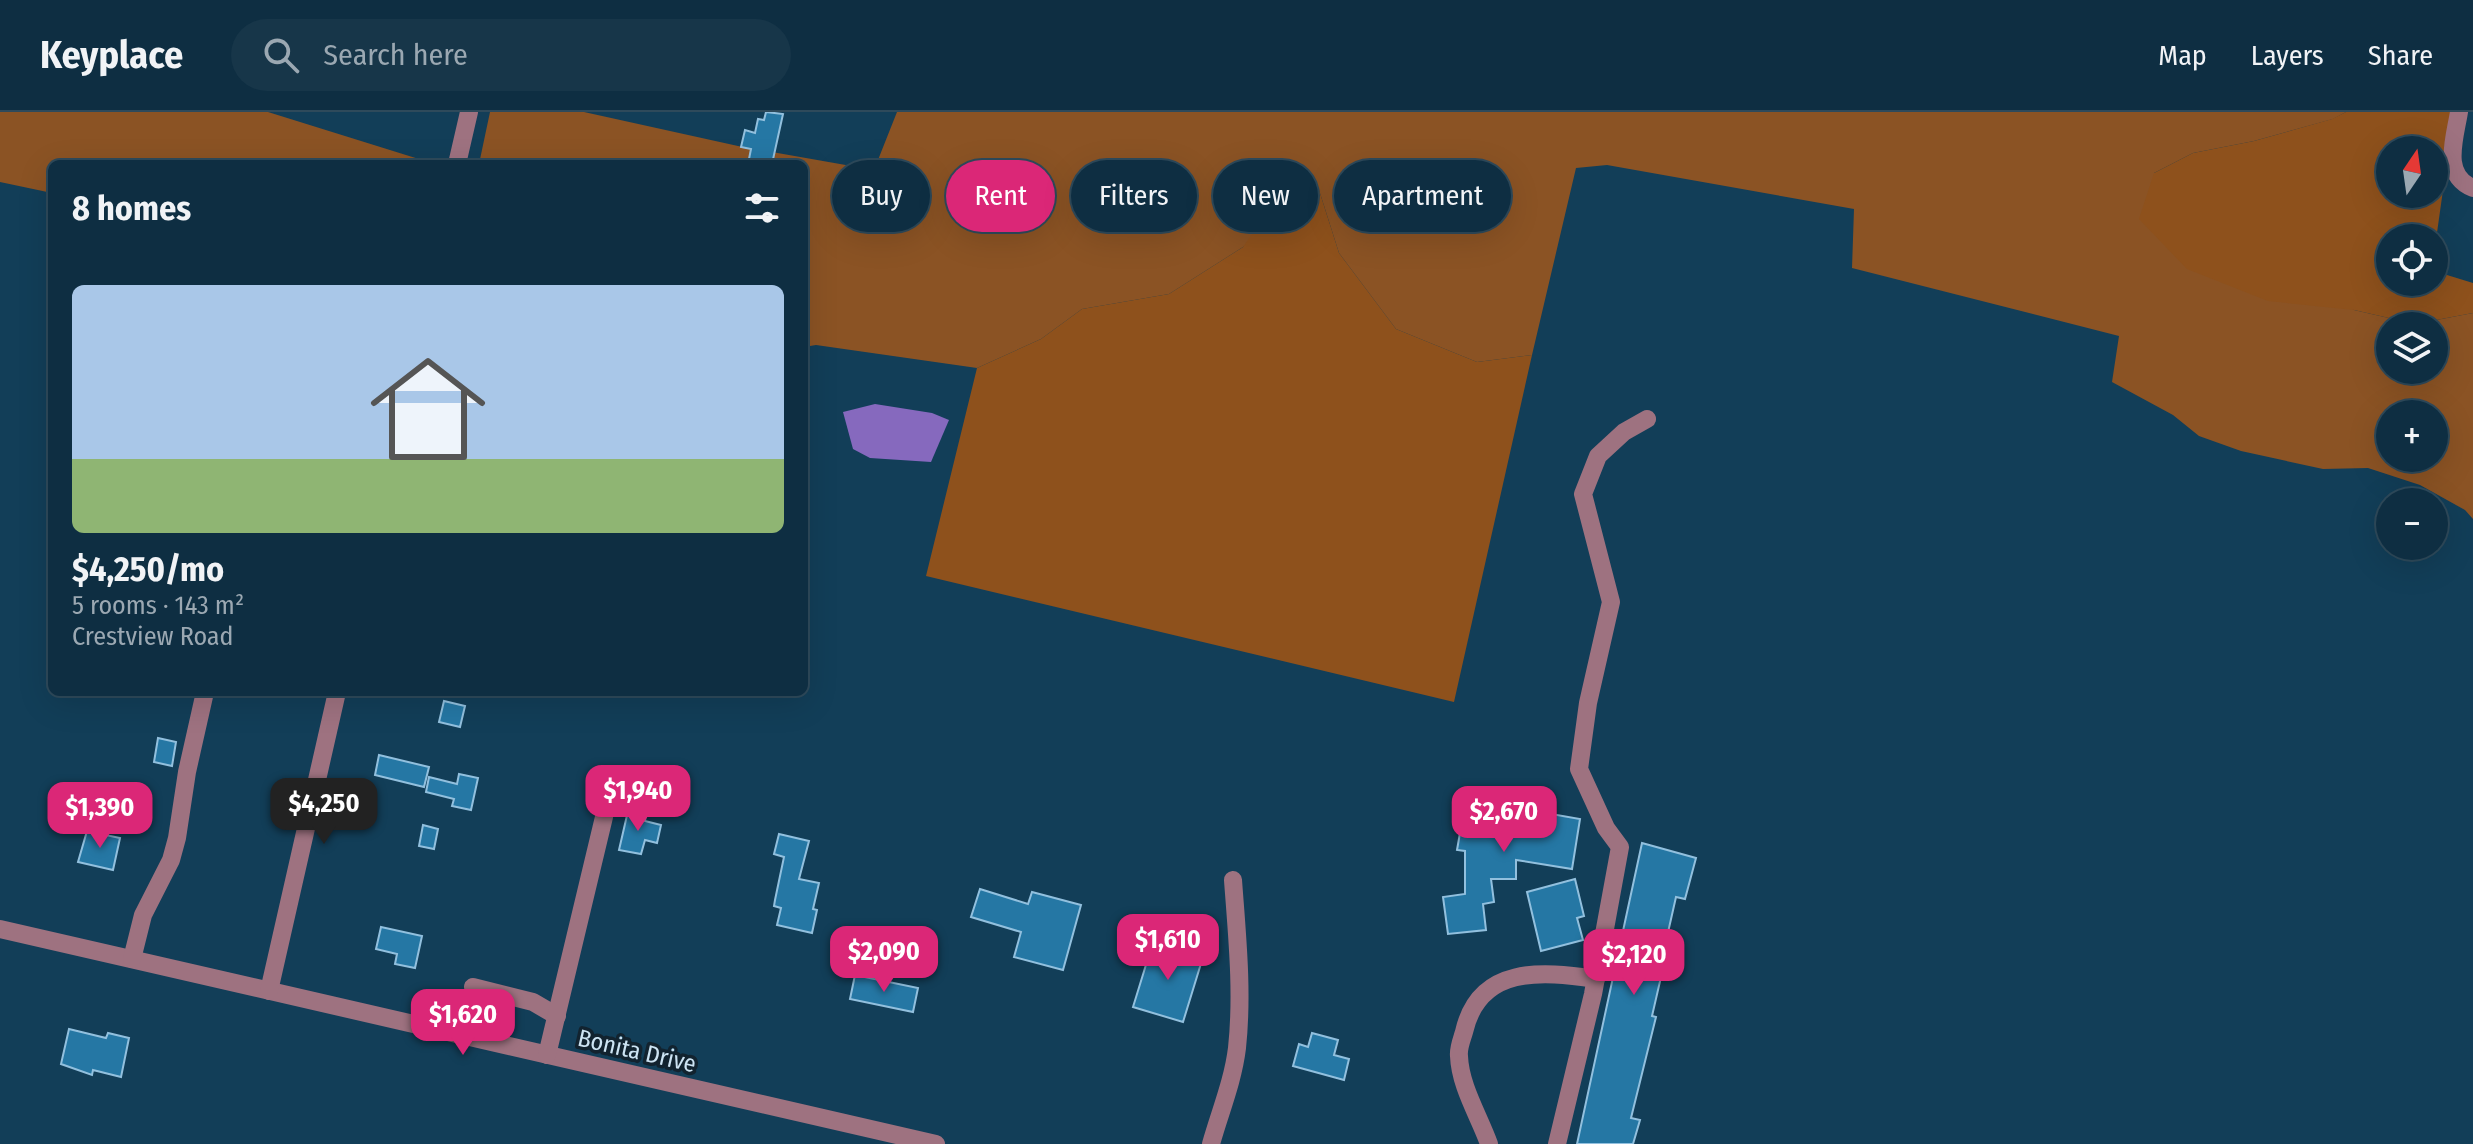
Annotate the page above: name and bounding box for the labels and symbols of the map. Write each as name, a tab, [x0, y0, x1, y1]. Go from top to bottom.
north arrow	[2376, 136, 2448, 208]
pin: $1,940	[573, 765, 703, 833]
pin: $4,250	[259, 778, 389, 846]
pin: $1,390	[35, 782, 165, 850]
pin: $2,670	[1439, 786, 1569, 854]
pin: $1,610	[1103, 914, 1233, 982]
pin: $2,090	[819, 926, 949, 994]
pin: $2,120	[1569, 929, 1699, 997]
pin: $1,620	[398, 989, 528, 1057]
street label: Bonita Drive	[575, 1024, 699, 1078]

